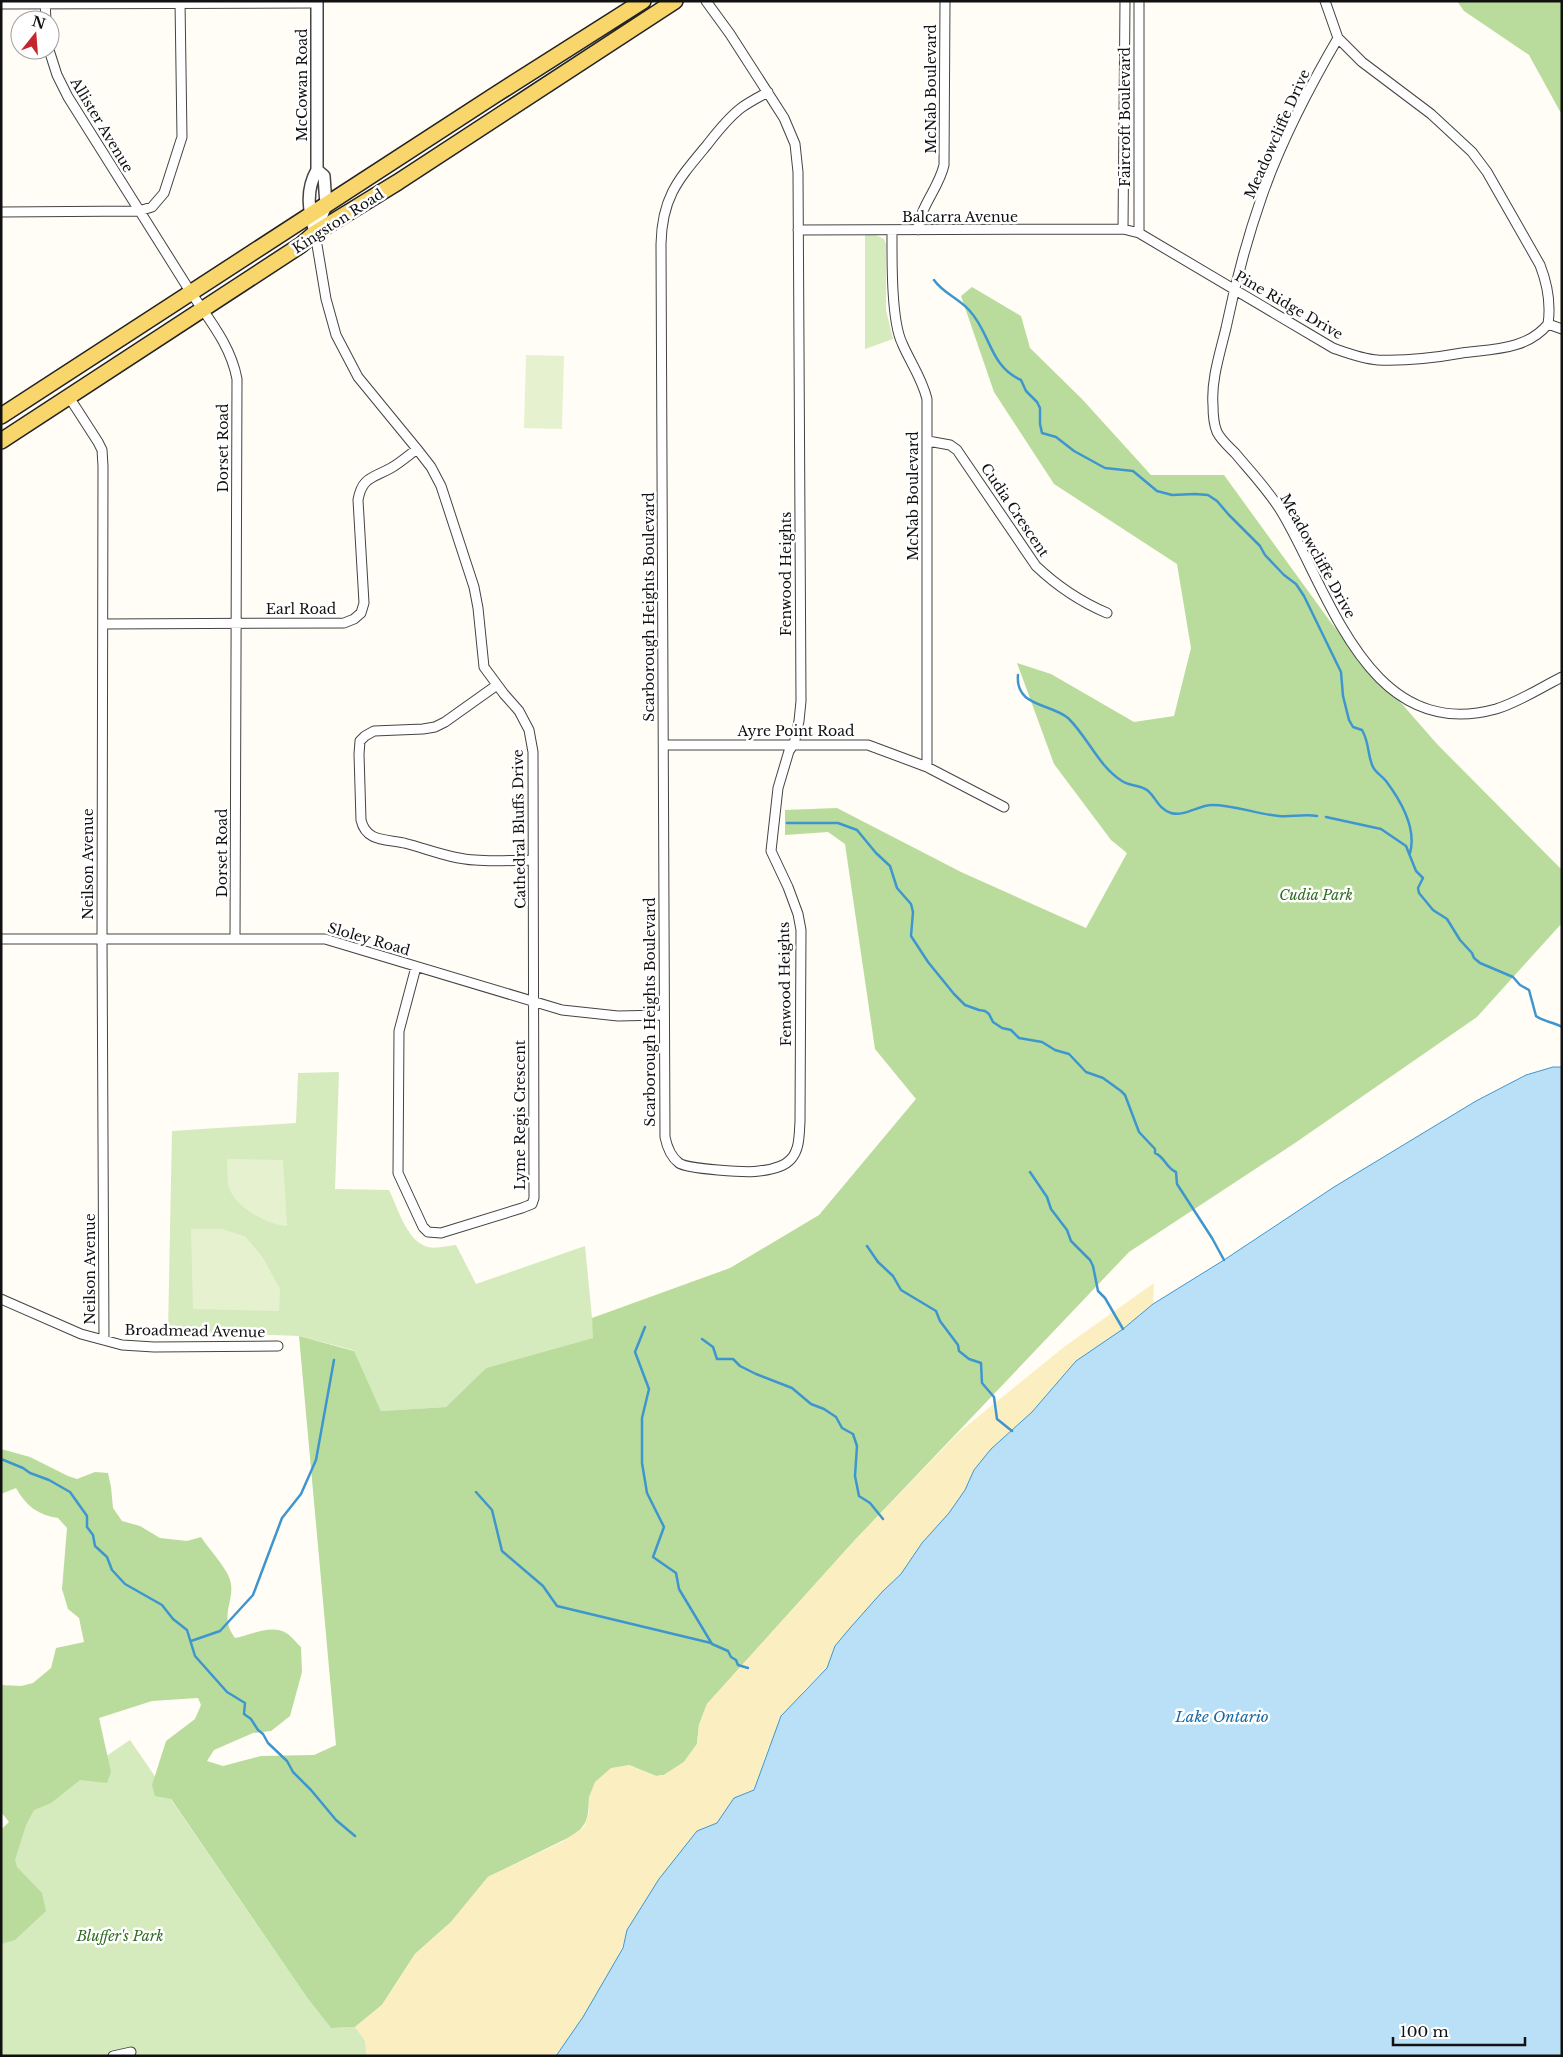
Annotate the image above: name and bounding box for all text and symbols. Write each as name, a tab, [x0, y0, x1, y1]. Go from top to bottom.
north arrow	[10, 10, 60, 60]
text: N	[30, 12, 48, 33]
street label: McNab Boulevard	[922, 24, 940, 154]
street label: McCowan Road	[293, 28, 311, 141]
street label: Faircroft Boulevard	[1116, 46, 1134, 187]
street label: Meadowcliffe Drive	[1240, 67, 1314, 201]
street label: Allister Avenue	[66, 73, 137, 176]
street label: Kingston Road	[289, 184, 388, 257]
street label: Balcarra Avenue	[902, 208, 1018, 226]
street label: Pine Ridge Drive	[1232, 267, 1346, 343]
street label: Dorset Road	[214, 403, 232, 493]
street label: McNab Boulevard	[904, 431, 922, 561]
street label: Cudia Crescent	[977, 460, 1053, 561]
street label: Meadowcliffe Drive	[1276, 491, 1360, 621]
street label: Scarborough Heights Boulevard	[640, 492, 658, 722]
street label: Fenwood Heights	[777, 512, 795, 636]
street label: Earl Road	[266, 600, 337, 618]
street label: Ayre Point Road	[737, 722, 855, 740]
street label: Cathedral Bluffs Drive	[509, 749, 529, 909]
street label: Neilson Avenue	[79, 808, 97, 920]
street label: Dorset Road	[213, 808, 231, 898]
park label: Cudia Park	[1279, 886, 1353, 904]
street label: Scarborough Heights Boulevard	[641, 897, 659, 1127]
street label: Sloley Road	[326, 919, 413, 960]
street label: Fenwood Heights	[775, 921, 795, 1047]
street label: Lyme Regis Crescent	[511, 1039, 529, 1190]
street label: Neilson Avenue	[81, 1213, 99, 1325]
street label: Broadmead Avenue	[125, 1321, 265, 1341]
water label: Lake Ontario	[1174, 1707, 1269, 1726]
park label: Bluffer's Park	[76, 1927, 163, 1945]
scale bar	[1393, 2014, 1526, 2046]
text: 100 m	[1400, 2022, 1449, 2041]

